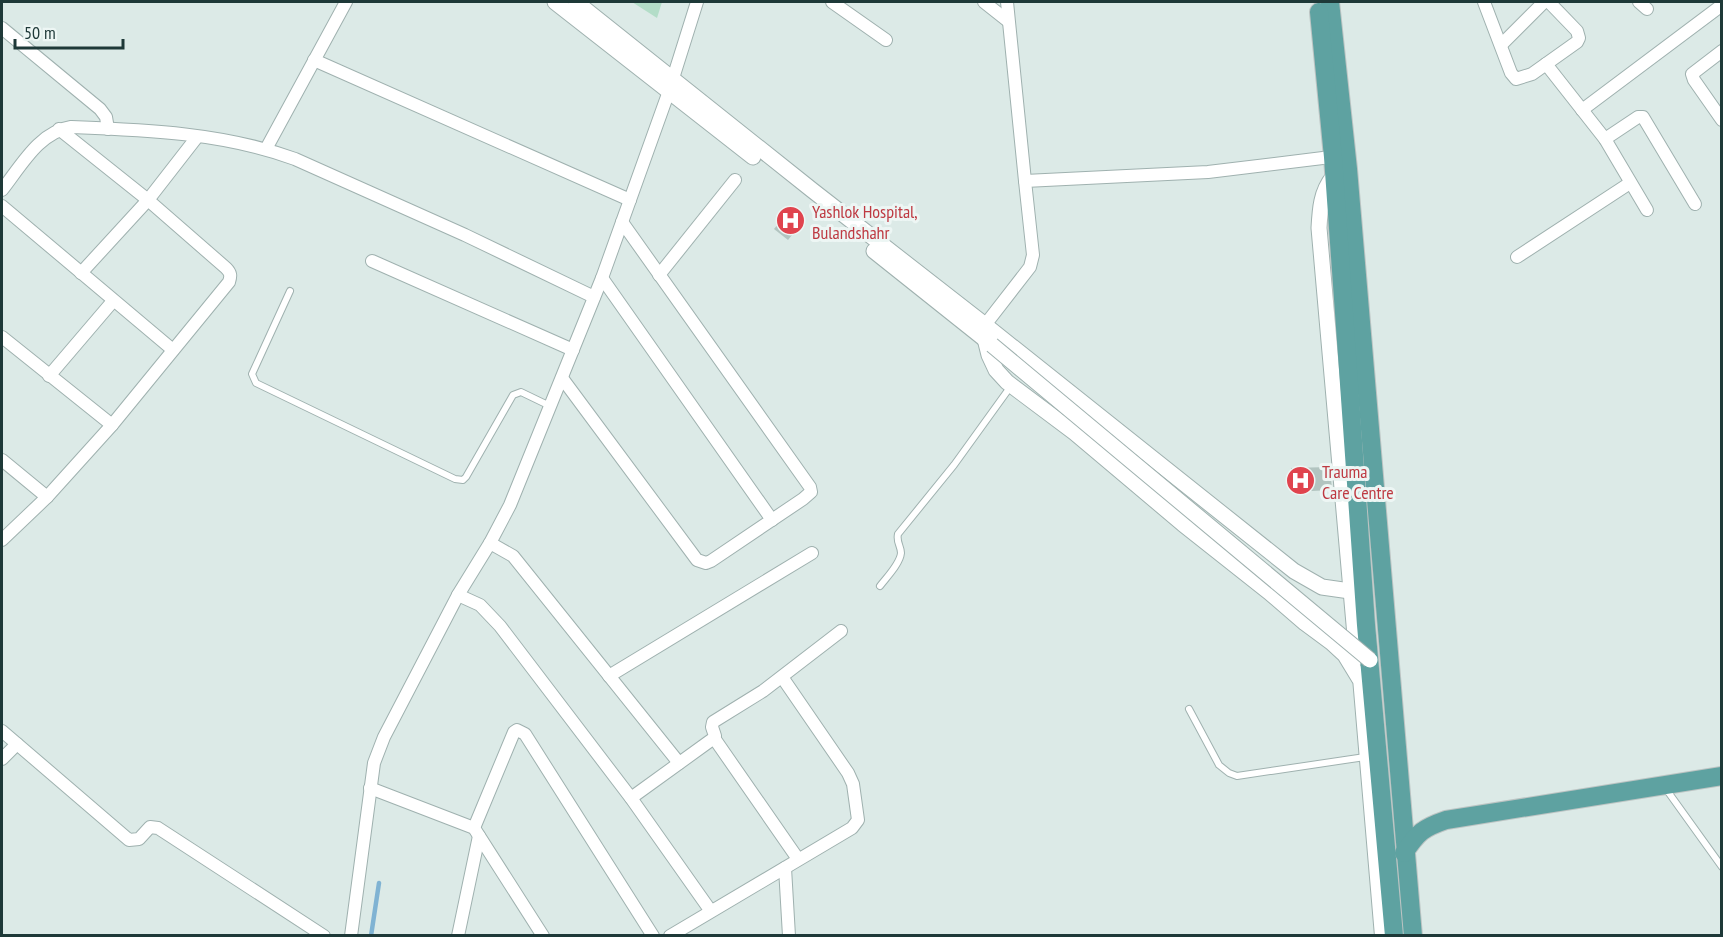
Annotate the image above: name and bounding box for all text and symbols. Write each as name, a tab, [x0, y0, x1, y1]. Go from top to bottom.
scale bar	[15, 12, 123, 50]
text: 50 m	[24, 21, 56, 44]
place label: Yashlok Hospital, Bulandshahr	[812, 200, 918, 244]
hospital icon: Yashlok Hospital, Bulandshahr	[775, 205, 807, 237]
place label: Trauma Care Centre	[1322, 460, 1394, 504]
hospital icon: Trauma Care Centre	[1285, 465, 1317, 497]

